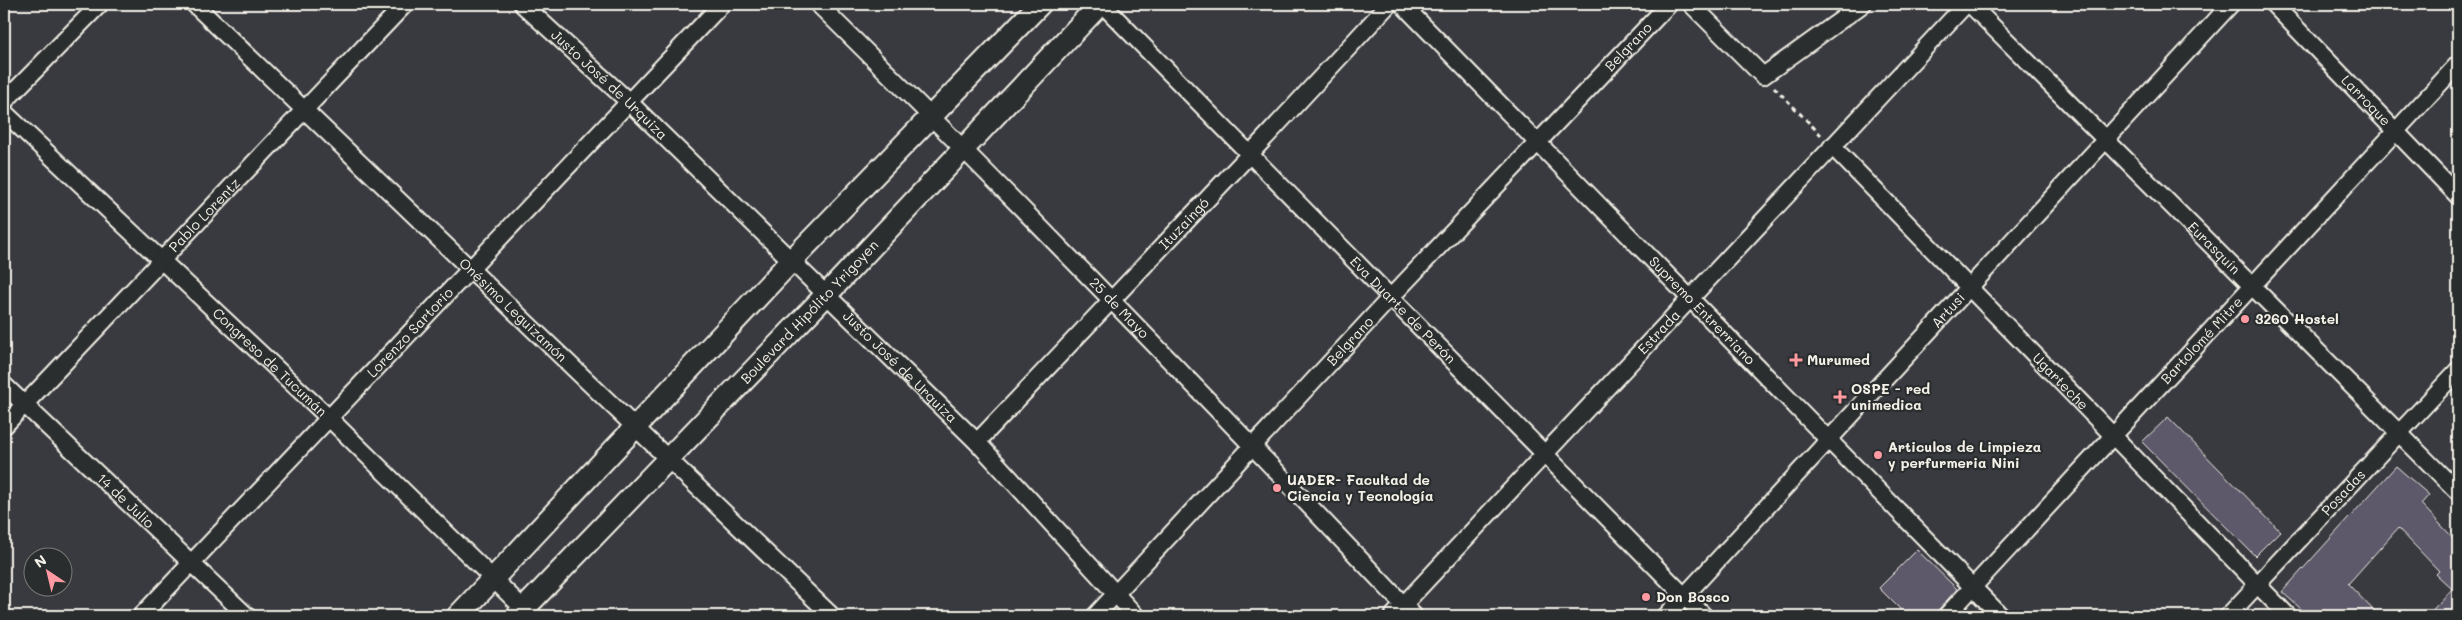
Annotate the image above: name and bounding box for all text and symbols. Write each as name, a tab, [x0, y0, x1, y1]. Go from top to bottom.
street label: Belgrano	[1600, 18, 1656, 75]
street label: Justo José de Urquiza	[547, 25, 672, 144]
street label: Larroque	[2337, 71, 2395, 130]
street label: Pablo Lorentz	[164, 173, 244, 256]
street label: Ituzaingó	[1154, 193, 1213, 253]
street label: Eurasquín	[2184, 217, 2245, 278]
street label: Boulevard Hipólito Yrigoyen	[736, 235, 882, 387]
street label: Eva Duarte de Perón	[1346, 252, 1460, 367]
street label: Supremo Entrerriano	[1645, 252, 1760, 369]
street label: Onésimo Leguizamón	[455, 253, 571, 366]
street label: 25 de Mayo	[1086, 273, 1154, 342]
street label: Lorenzo Sartorio	[362, 283, 457, 381]
street label: Artusi	[1927, 288, 1969, 332]
street label: Bartolomé Mitre	[2156, 292, 2247, 388]
street label: Congreso de Tucumán	[209, 303, 331, 420]
street label: Estrada	[1633, 305, 1684, 358]
street label: Justo José de Urquiza	[839, 306, 962, 427]
place label: 3260 Hostel	[2255, 309, 2339, 328]
street label: Belgrano	[1322, 312, 1377, 370]
marker: 3260 Hostel	[2239, 313, 2251, 325]
street label: Ugarteche	[2029, 348, 2093, 414]
place label: Murumed	[1807, 350, 1870, 369]
marker: Murumed	[1789, 353, 1803, 367]
place label: OSPE - red unimedica	[1851, 379, 1930, 414]
marker: OSPE - red unimedica	[1833, 390, 1847, 404]
place label: Articulos de Limpieza y perfurmeria Nini	[1888, 437, 2042, 472]
marker: Articulos de Limpieza y perfurmeria Nini	[1872, 449, 1884, 461]
street label: Posadas	[2317, 465, 2369, 519]
street label: 14 de Julio	[93, 469, 159, 532]
place label: UADER- Facultad de Ciencia y Tecnología	[1287, 470, 1434, 505]
marker: UADER- Facultad de Ciencia y Tecnología	[1271, 482, 1283, 494]
north arrow	[22, 548, 72, 598]
text: N	[30, 550, 50, 572]
place label: Don Bosco	[1656, 587, 1730, 606]
marker: Don Bosco	[1640, 591, 1652, 603]

